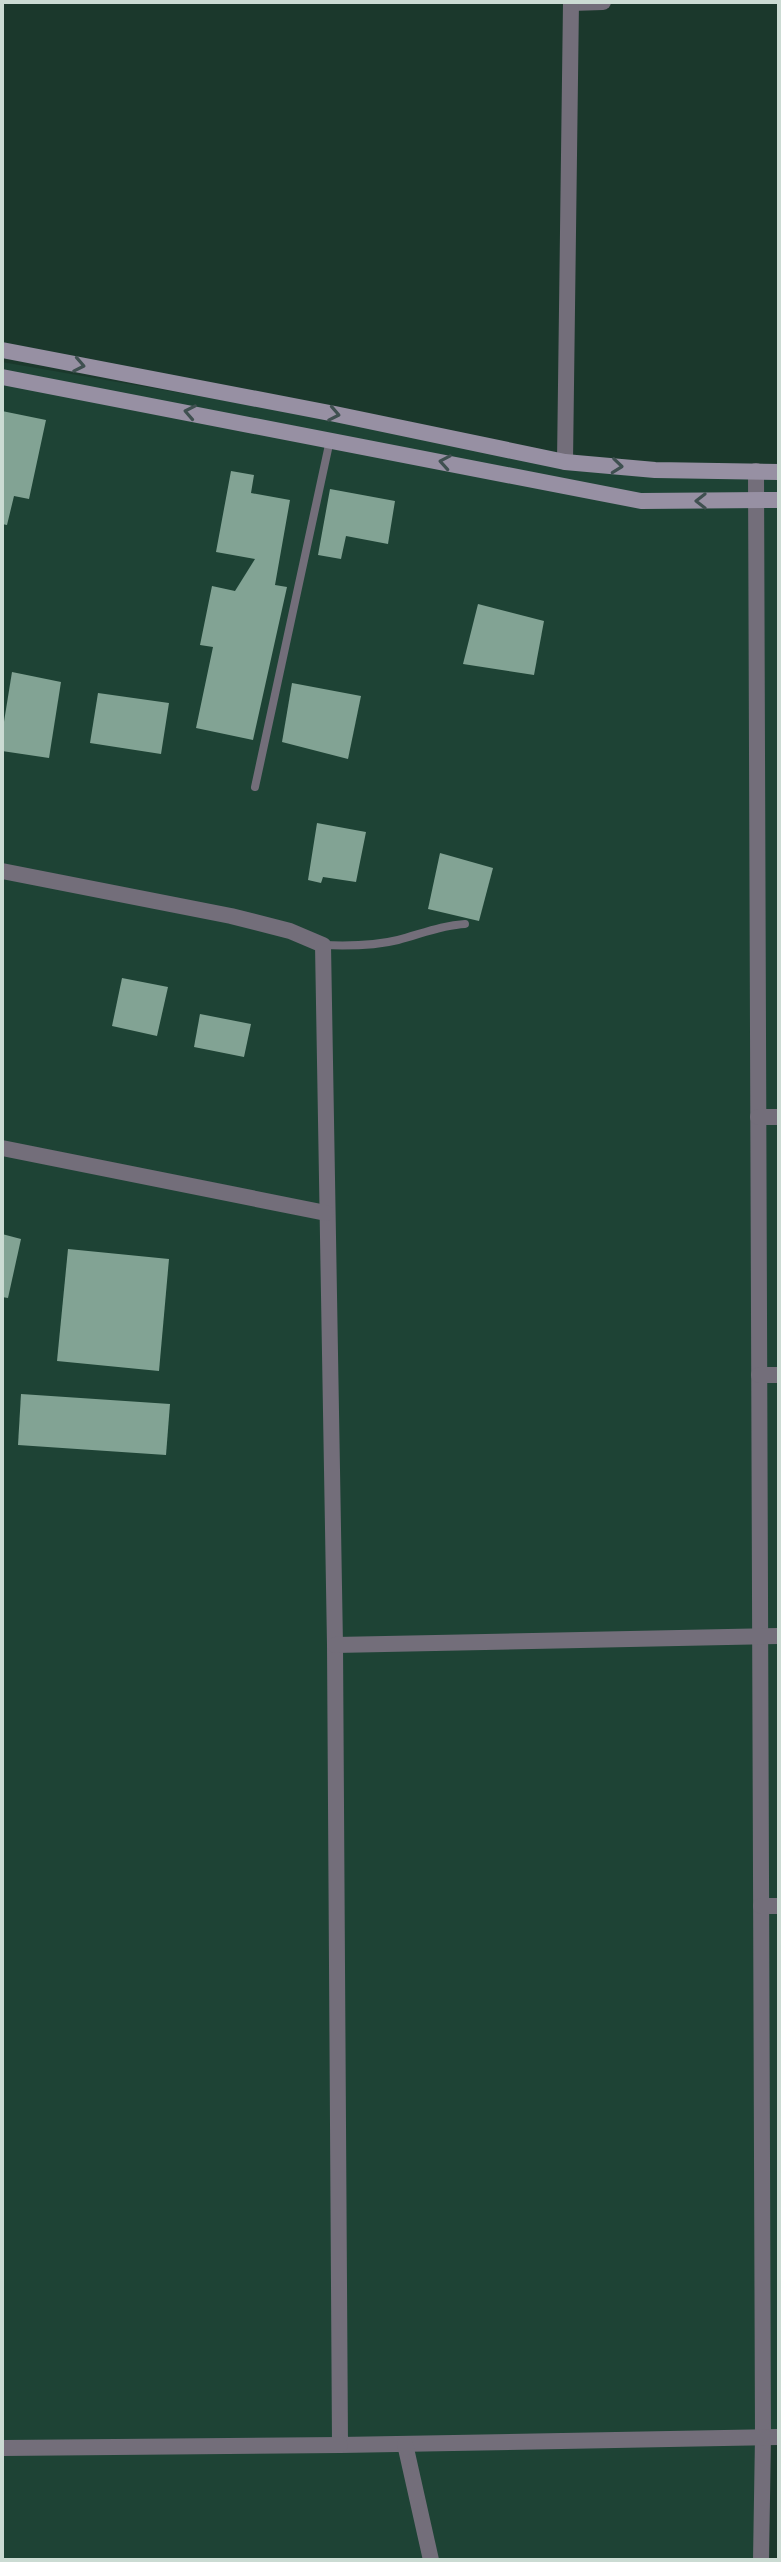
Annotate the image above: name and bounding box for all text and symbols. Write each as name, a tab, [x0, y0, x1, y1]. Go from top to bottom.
one-way arrow	[72, 355, 85, 372]
one-way arrow	[327, 404, 341, 421]
one-way arrow	[183, 405, 196, 422]
one-way arrow	[438, 454, 452, 471]
one-way arrow	[611, 458, 624, 475]
one-way arrow	[694, 492, 707, 510]

